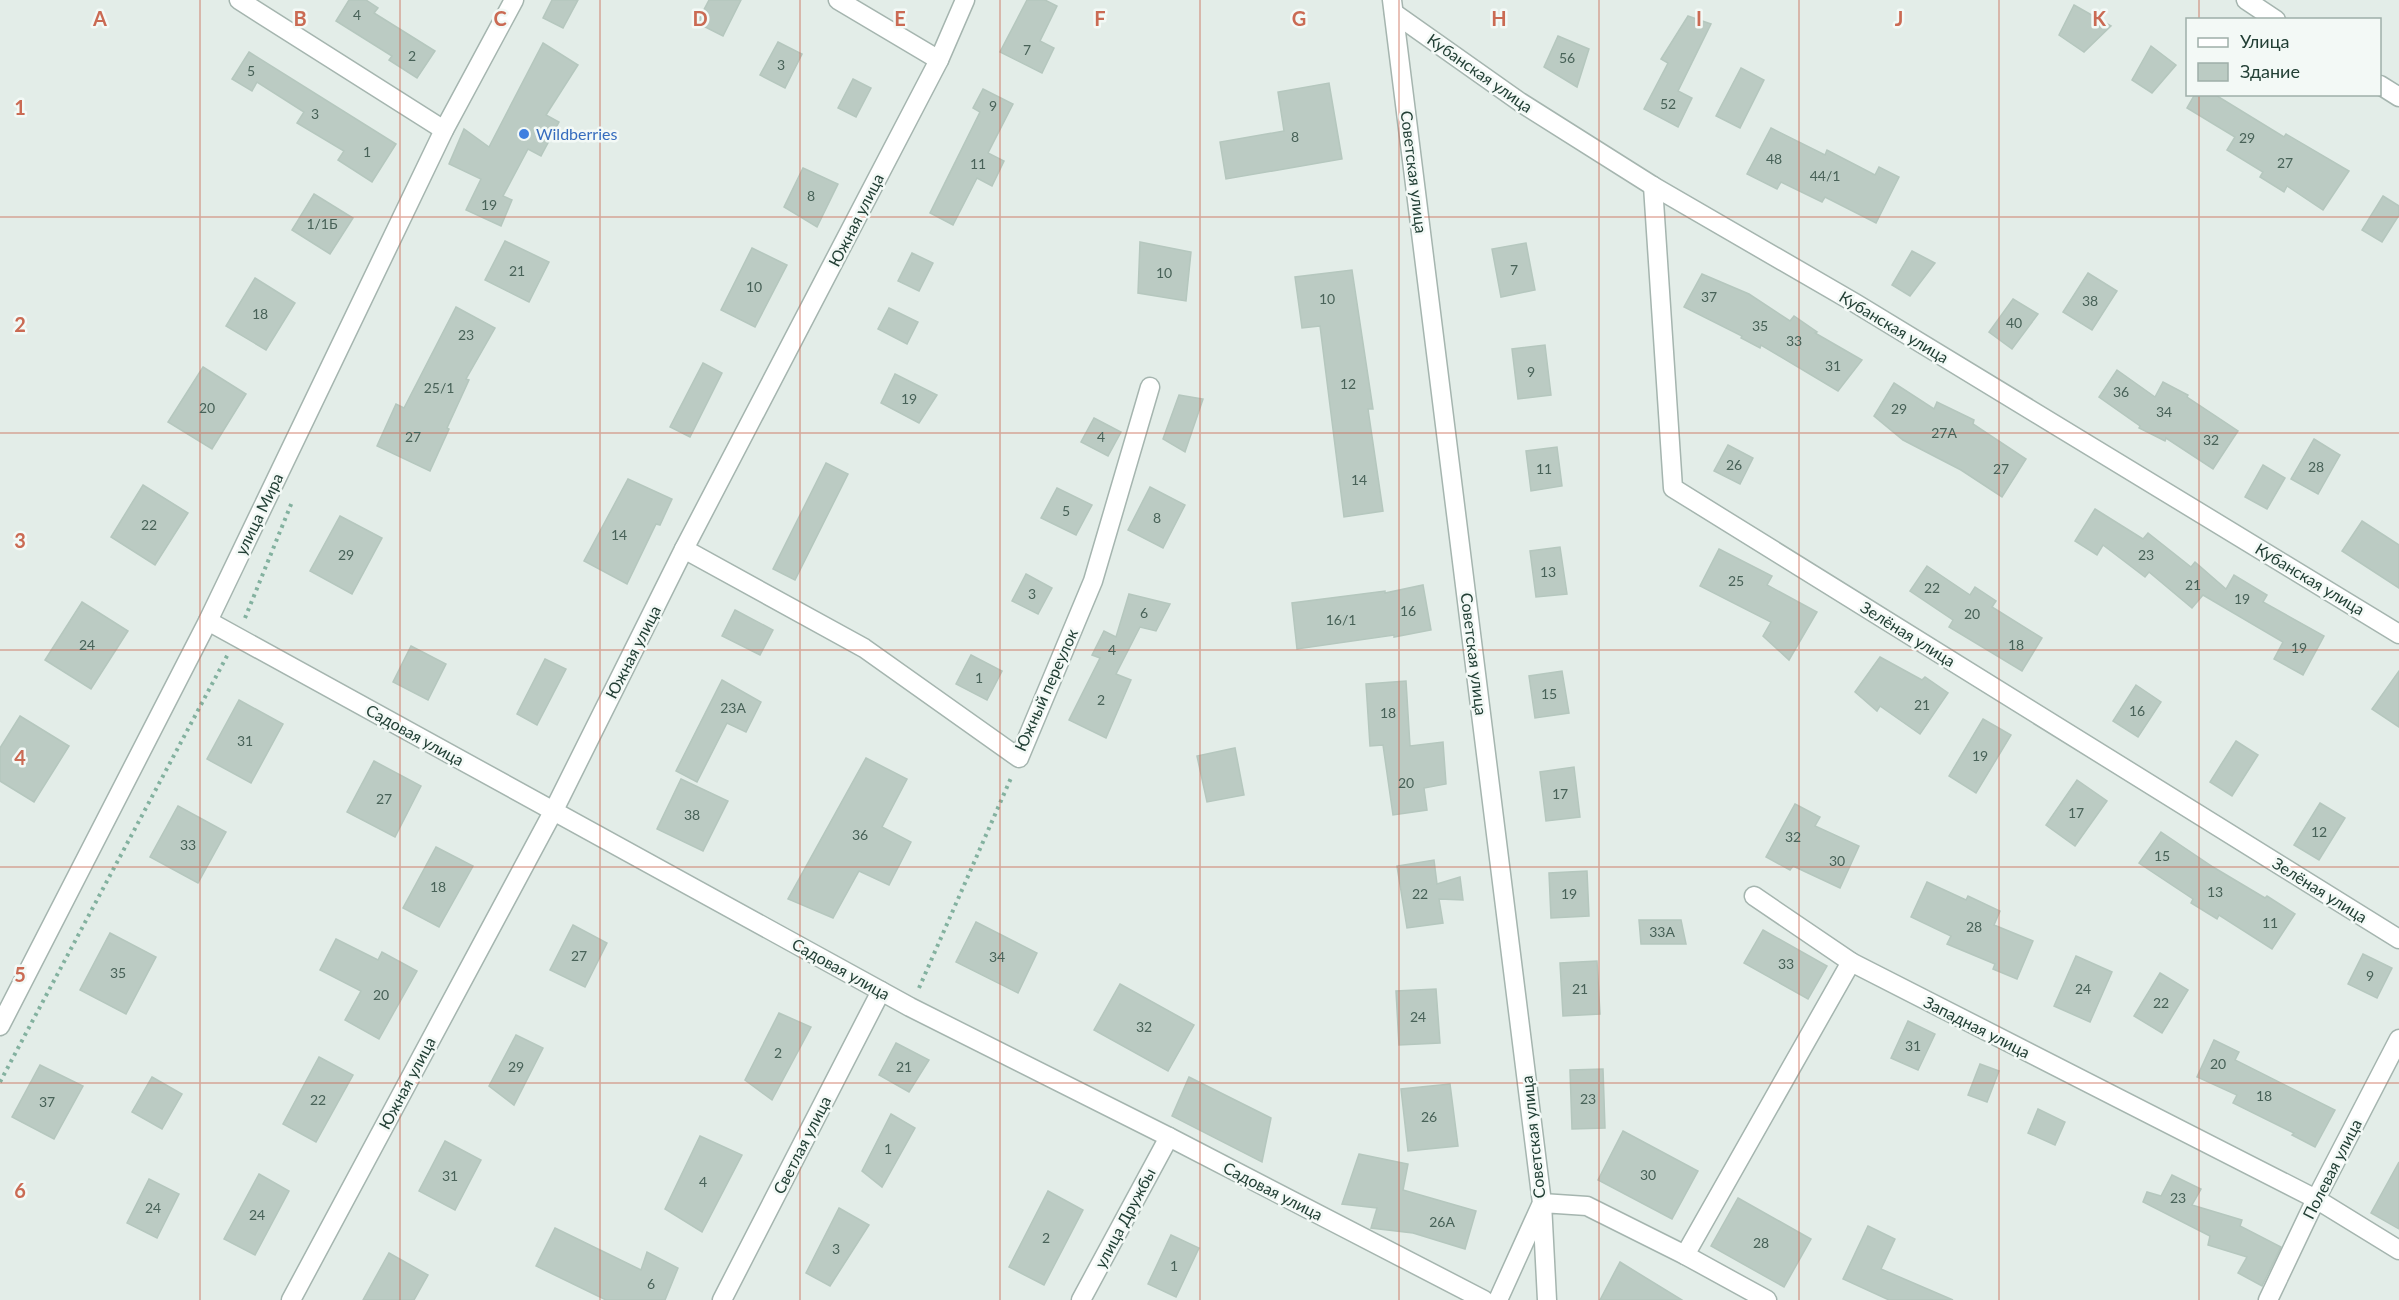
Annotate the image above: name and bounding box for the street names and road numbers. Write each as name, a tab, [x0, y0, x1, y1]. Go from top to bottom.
street label: Кубанская улица	[1424, 29, 1537, 116]
street label: Советская улица	[1398, 110, 1431, 234]
street label: Южная улица	[824, 170, 887, 269]
street label: Кубанская улица	[1836, 286, 1952, 367]
street label: улица Мира	[231, 470, 287, 558]
street label: Кубанская улица	[2252, 538, 2368, 619]
street label: Советская улица	[1458, 592, 1491, 716]
street label: Зелёная улица	[1857, 597, 1959, 670]
street label: Южная улица	[601, 602, 664, 701]
street label: Южный переулок	[1010, 625, 1081, 754]
street label: Садовая улица	[363, 700, 468, 769]
street label: Зелёная улица	[2269, 853, 2371, 926]
street label: Садовая улица	[789, 934, 894, 1003]
street label: Западная улица	[1921, 992, 2033, 1061]
street label: Южная улица	[374, 1033, 439, 1132]
street label: Советская улица	[1517, 1075, 1548, 1199]
street label: Светлая улица	[769, 1093, 834, 1197]
street label: Полевая улица	[2298, 1116, 2365, 1222]
street label: Садовая улица	[1220, 1157, 1326, 1224]
street label: улица Дружбы	[1090, 1164, 1159, 1271]

